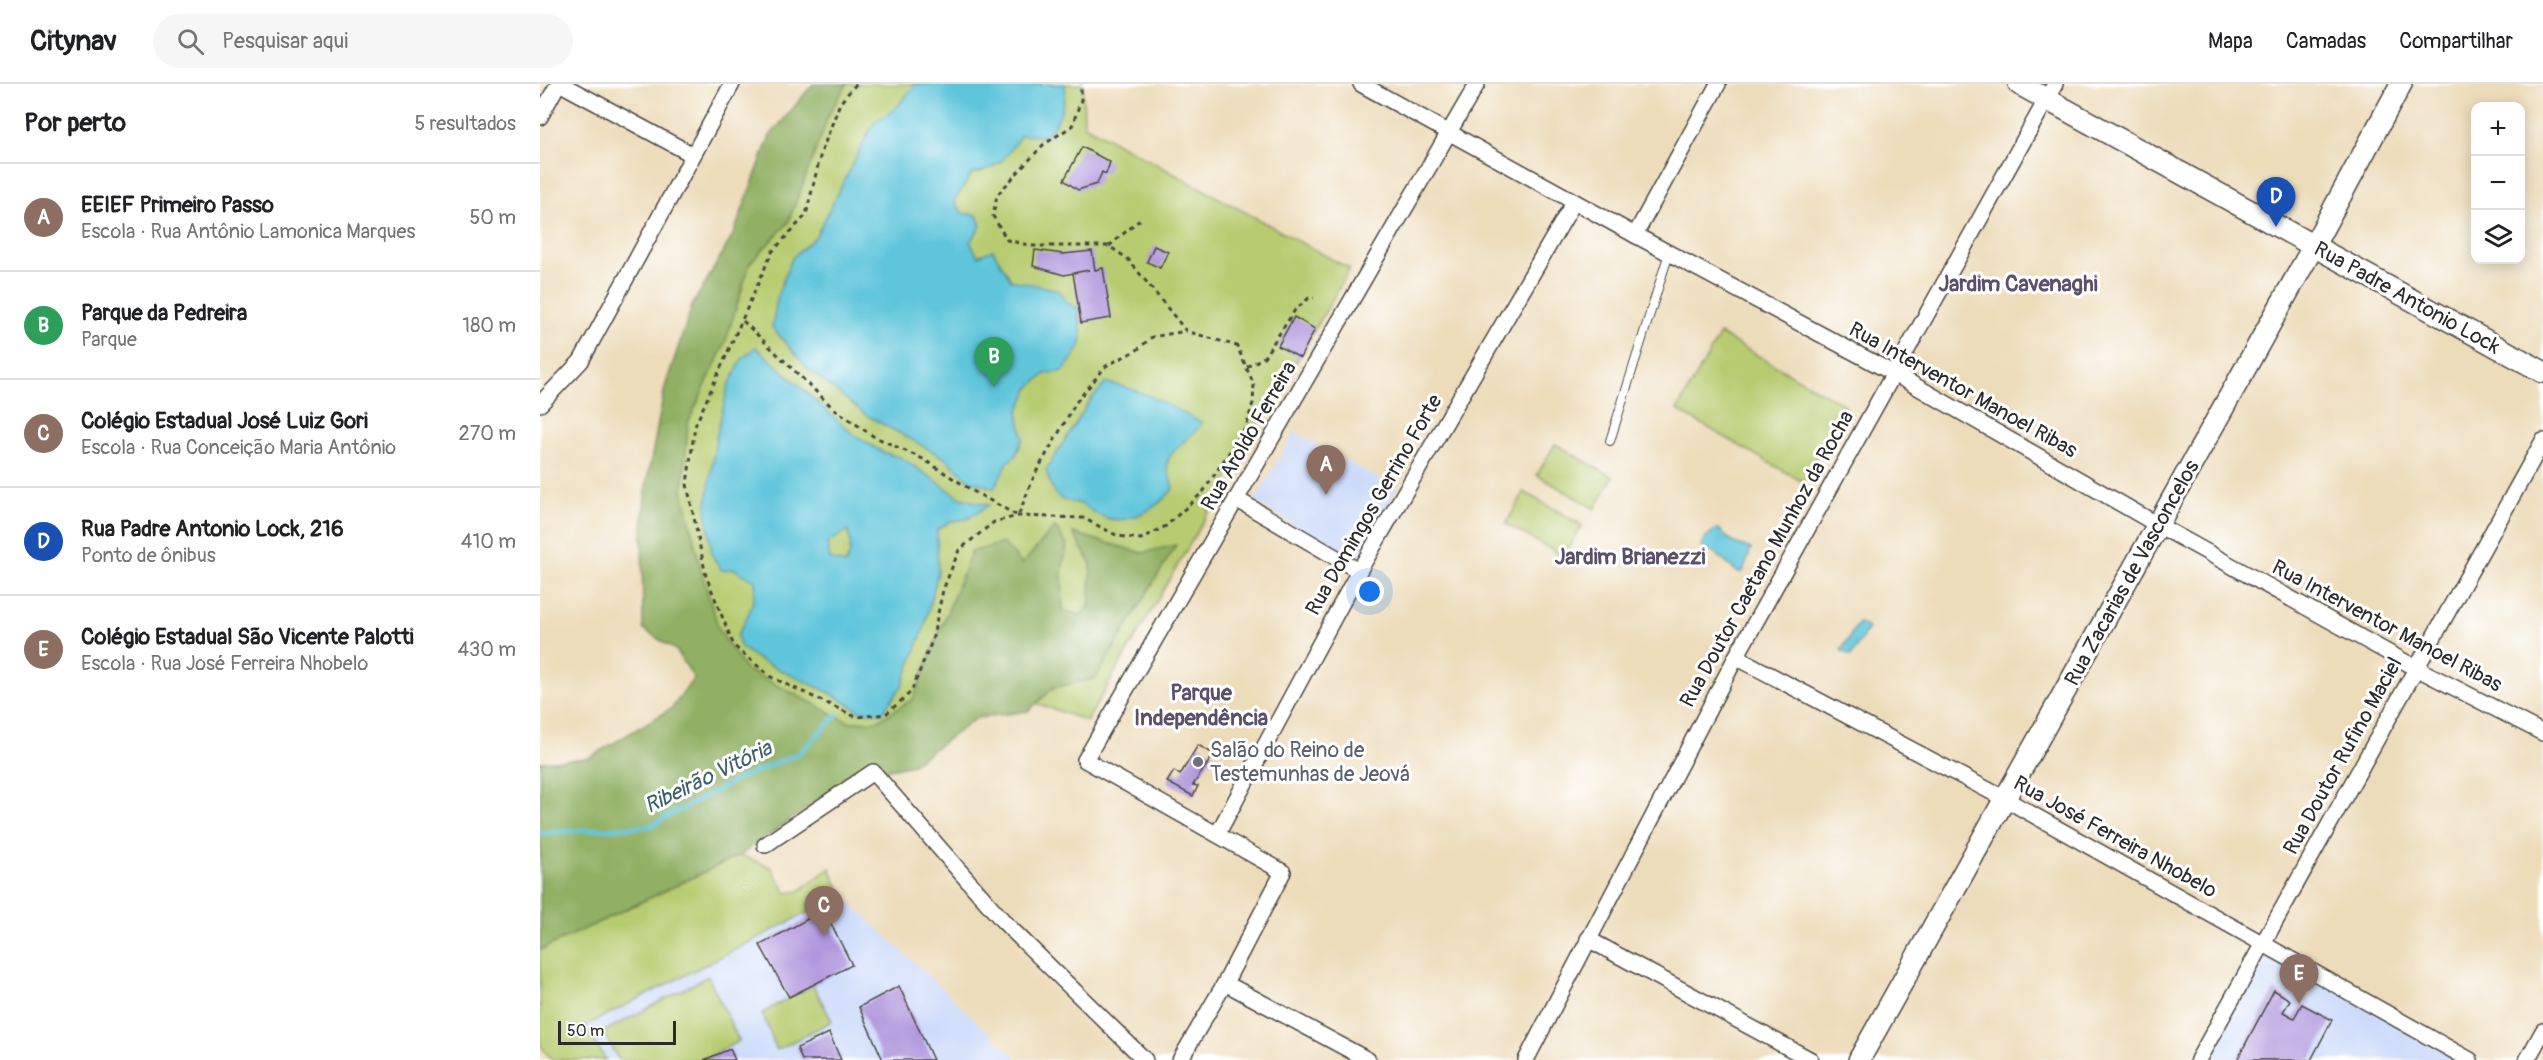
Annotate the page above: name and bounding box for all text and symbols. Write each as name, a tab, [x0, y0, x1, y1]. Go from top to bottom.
search box	[153, 14, 573, 68]
text: Citynav	[30, 24, 117, 59]
icon: search	[174, 25, 207, 58]
text: Pesquisar aqui	[222, 27, 348, 55]
text: Mapa	[2208, 28, 2253, 55]
text: Camadas	[2286, 28, 2366, 55]
text: Compartilhar	[2399, 28, 2513, 55]
map controls	[2471, 102, 2525, 264]
button: +	[2471, 102, 2525, 156]
text: Por perto	[24, 107, 126, 139]
text: 5 resultados	[414, 111, 516, 136]
button: −	[2471, 156, 2525, 210]
pin: D	[2256, 178, 2296, 227]
text: EEIEF Primeiro Passo	[81, 191, 274, 219]
text: A	[37, 205, 50, 230]
text: 50 m	[469, 205, 516, 230]
button: layers	[2471, 210, 2525, 264]
text: Escola · Rua Antônio Lamonica Marques	[81, 219, 415, 244]
street label: Rua Padre Antonio Lock	[2309, 236, 2505, 361]
district label: Jardim Cavenaghi	[1938, 270, 2098, 298]
text: Parque da Pedreira	[81, 299, 247, 327]
text: B	[38, 313, 49, 338]
text: 180 m	[462, 313, 516, 338]
street label: Rua Interventor Manoel Ribas	[1844, 316, 2082, 464]
text: Parque	[81, 327, 137, 352]
pin: B	[974, 338, 1014, 387]
street label: Rua Aroldo Ferreira	[1195, 356, 1303, 516]
street label: Rua Domingos Gerrino Forte	[1300, 389, 1449, 620]
street label: Rua Doutor Caetano Munhoz da Rocha	[1674, 406, 1860, 712]
text: Colégio Estadual José Luiz Gori	[81, 407, 368, 435]
text: C	[37, 421, 50, 446]
text: 270 m	[458, 421, 516, 446]
text: Escola · Rua Conceição Maria Antônio	[81, 435, 396, 460]
pin: A	[1306, 446, 1346, 495]
street label: Rua Zacarias de Vasconcelos	[2059, 455, 2206, 691]
text: Rua Padre Antonio Lock, 216	[81, 515, 344, 543]
text: D	[37, 529, 50, 554]
text: 410 m	[461, 529, 516, 554]
text: Ponto de ônibus	[81, 543, 216, 568]
district label: Jardim Brianezzi	[1555, 543, 1705, 571]
street label: Rua Interventor Manoel Ribas	[2267, 554, 2507, 699]
your location	[1355, 577, 1384, 606]
text: Colégio Estadual São Vicente Palotti	[81, 623, 414, 651]
text: E	[38, 637, 49, 662]
text: 430 m	[457, 637, 516, 662]
text: Escola · Rua José Ferreira Nhobelo	[81, 651, 368, 676]
street label: Rua Doutor Rufino Maciel	[2277, 653, 2409, 859]
district label: Parque Independência	[1134, 679, 1268, 732]
water label: Ribeirão Vitória	[640, 733, 778, 820]
place label: Salão do Reino de Testemunhas de Jeová	[1210, 737, 1410, 788]
marker: Salão do Reino de Testemunhas de Jeová	[1191, 755, 1205, 769]
street label: Rua José Ferreira Nhobelo	[2008, 770, 2222, 904]
pin: C	[804, 886, 844, 936]
pin: E	[2280, 954, 2318, 1004]
scale bar	[558, 1018, 676, 1046]
text: 50 m	[567, 1021, 604, 1041]

